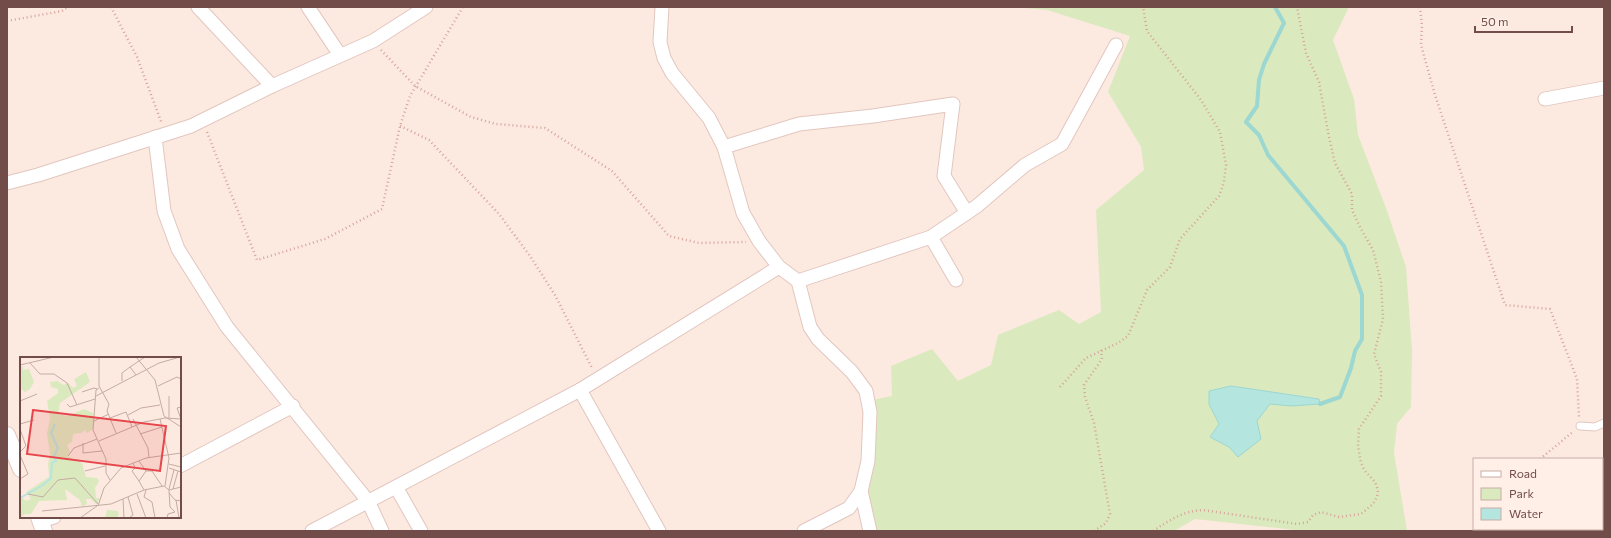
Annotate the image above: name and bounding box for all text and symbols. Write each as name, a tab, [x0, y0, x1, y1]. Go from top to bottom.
scale bar	[1475, 8, 1572, 34]
text: 50 m	[1481, 14, 1509, 28]
inset map	[20, 357, 181, 518]
legend	[1473, 458, 1603, 530]
text: Road	[1509, 466, 1537, 480]
text: Park	[1509, 486, 1535, 500]
text: Water	[1509, 506, 1543, 520]

